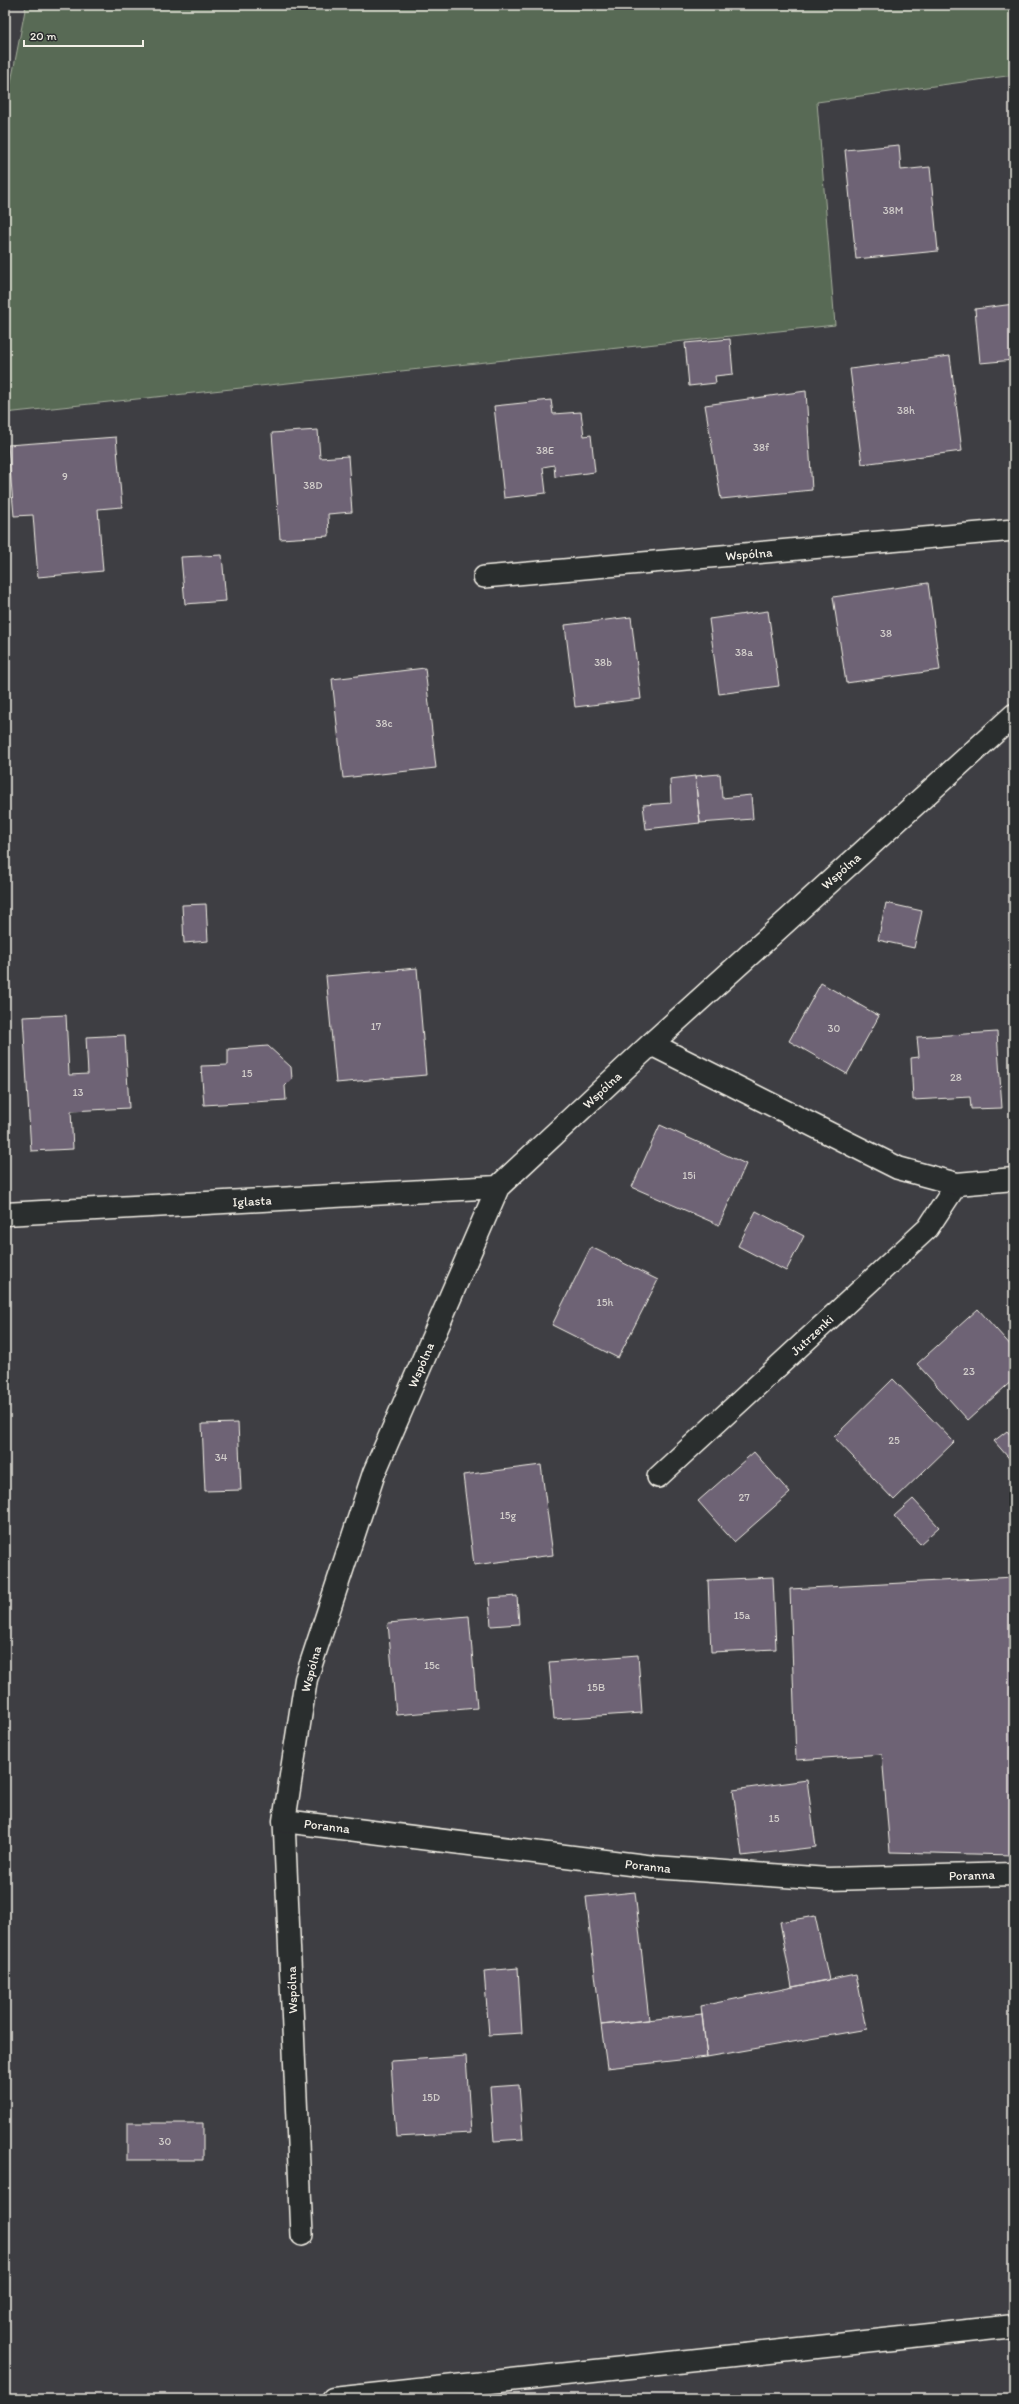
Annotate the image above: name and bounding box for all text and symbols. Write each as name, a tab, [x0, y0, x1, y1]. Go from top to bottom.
scale bar	[24, 22, 143, 48]
text: 20 m	[30, 29, 57, 43]
house number: 38M	[883, 204, 903, 217]
house number: 38h	[897, 404, 915, 417]
house number: 38f	[753, 441, 770, 454]
house number: 38E	[536, 444, 554, 457]
house number: 9	[62, 470, 68, 483]
house number: 38D	[303, 479, 323, 492]
street label: Wspólna	[725, 544, 774, 564]
house number: 38	[880, 627, 892, 640]
house number: 38a	[735, 646, 753, 659]
house number: 38b	[594, 656, 612, 669]
house number: 38c	[375, 717, 393, 730]
street label: Wspólna	[818, 849, 864, 892]
house number: 17	[371, 1020, 382, 1033]
house number: 30	[828, 1022, 841, 1035]
house number: 15	[242, 1067, 253, 1080]
street label: Wspólna	[580, 1068, 625, 1112]
house number: 28	[950, 1071, 962, 1084]
house number: 13	[72, 1086, 84, 1099]
house number: 15i	[682, 1169, 696, 1182]
street label: Iglasta	[232, 1192, 273, 1210]
house number: 15h	[597, 1296, 613, 1309]
street label: Jutrzenki	[788, 1312, 836, 1358]
street label: Wspólna	[405, 1340, 437, 1390]
house number: 23	[963, 1365, 975, 1378]
house number: 25	[888, 1434, 900, 1447]
house number: 34	[215, 1451, 228, 1464]
house number: 27	[738, 1491, 750, 1504]
house number: 15g	[500, 1509, 517, 1522]
house number: 15a	[734, 1609, 751, 1622]
street label: Wspólna	[298, 1644, 324, 1694]
house number: 15c	[424, 1659, 440, 1672]
house number: 15B	[587, 1681, 605, 1694]
house number: 15	[769, 1812, 780, 1825]
street label: Poranna	[303, 1816, 351, 1836]
street label: Poranna	[624, 1856, 672, 1876]
street label: Poranna	[949, 1867, 996, 1883]
street label: Wspólna	[284, 1966, 300, 2014]
house number: 15D	[422, 2091, 440, 2104]
house number: 30	[159, 2135, 172, 2148]

